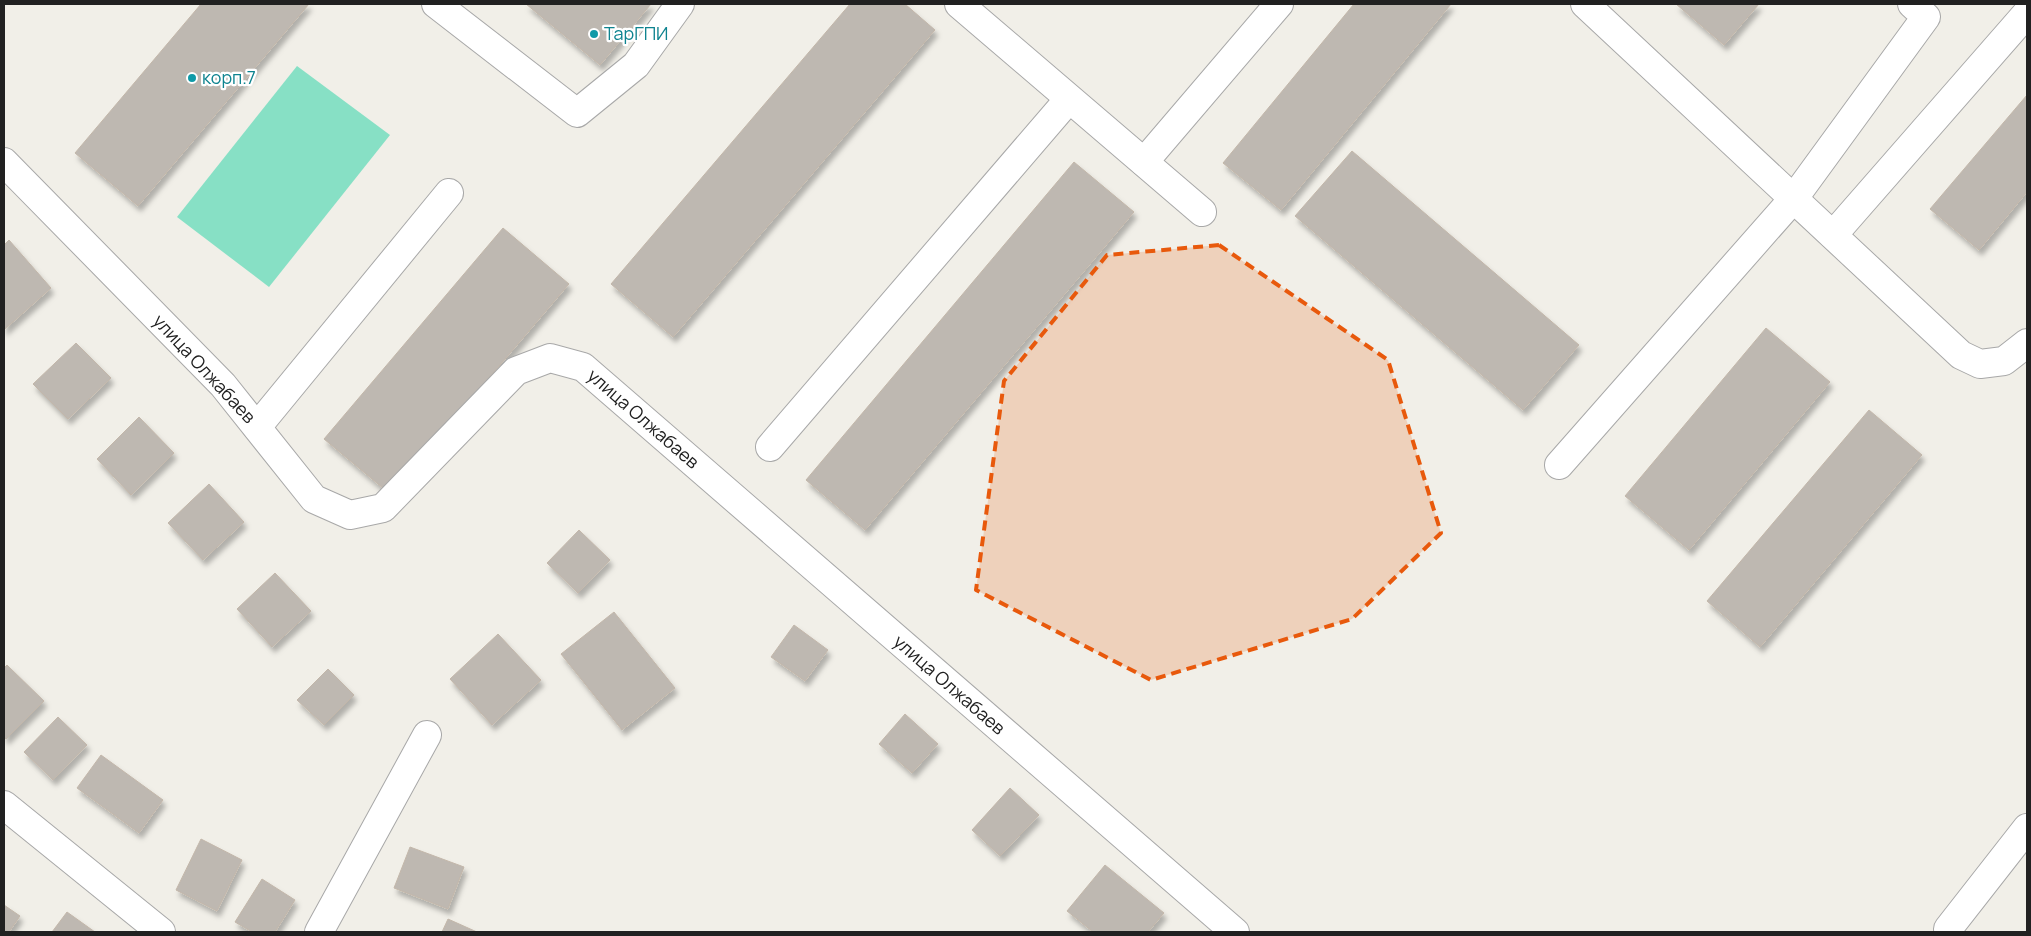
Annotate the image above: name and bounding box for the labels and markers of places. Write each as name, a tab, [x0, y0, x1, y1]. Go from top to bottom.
place label: ТарГПИ	[604, 21, 668, 45]
marker: ТарГПИ	[588, 28, 600, 40]
place label: корп.7	[202, 65, 256, 89]
marker: корп.7	[186, 72, 198, 84]

